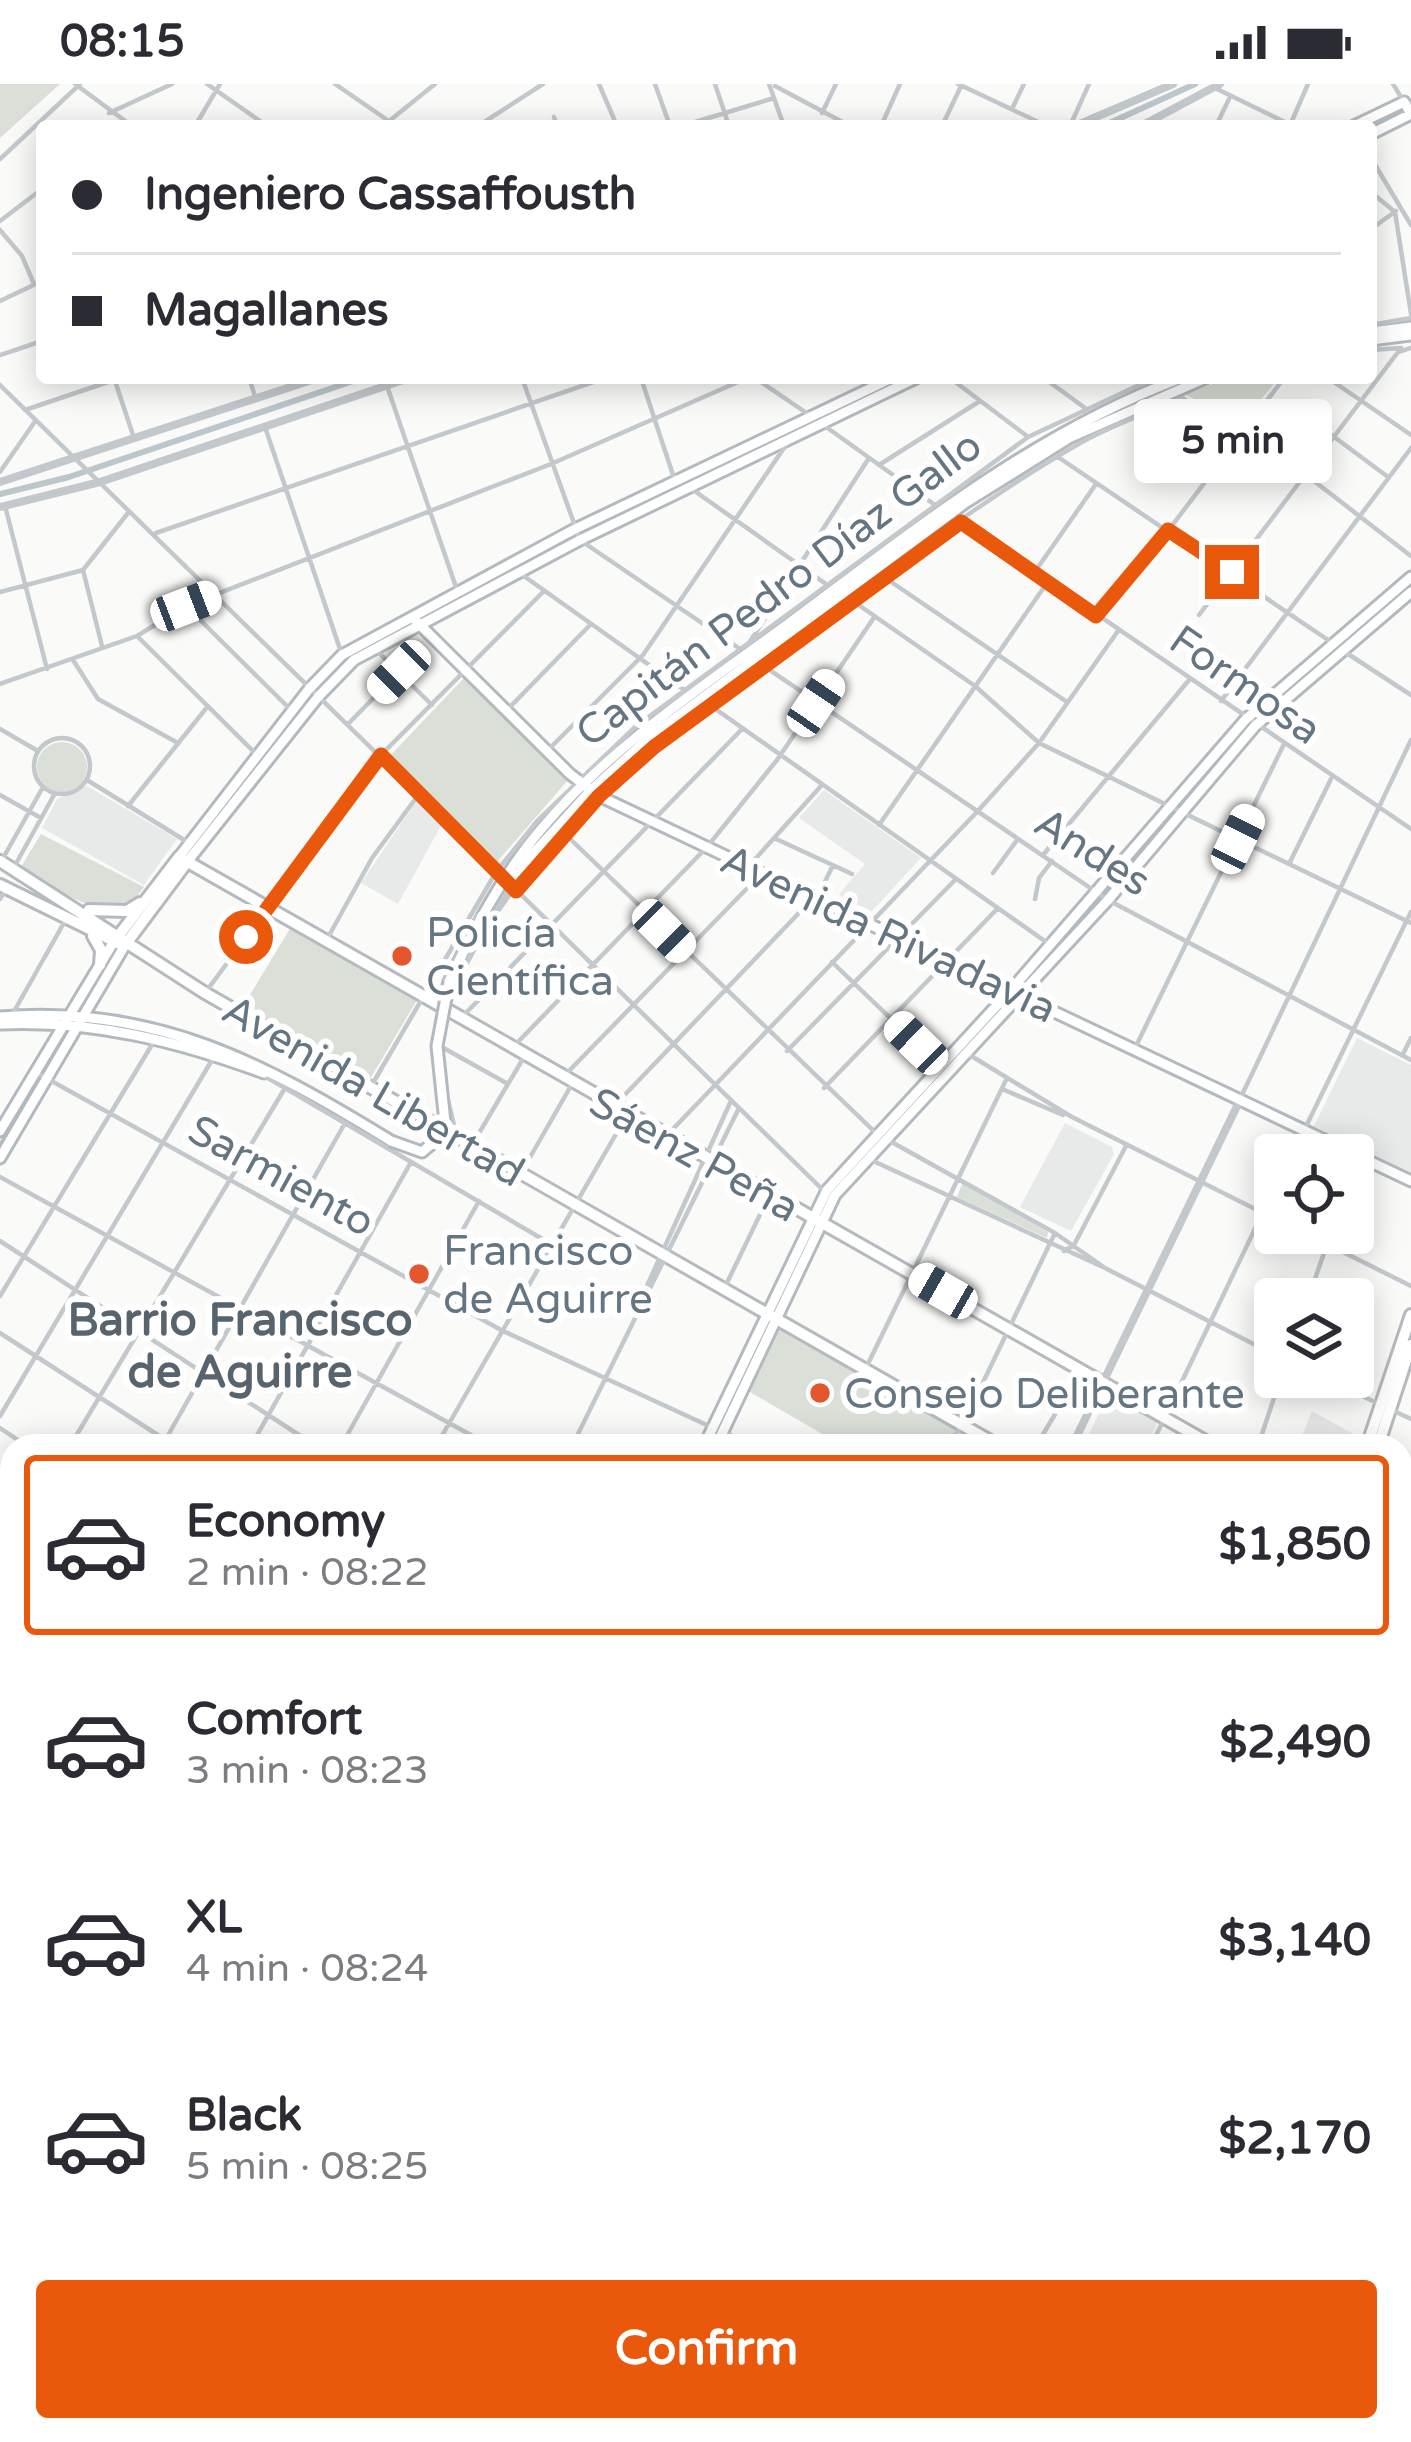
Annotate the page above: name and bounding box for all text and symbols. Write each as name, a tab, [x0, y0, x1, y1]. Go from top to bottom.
text: 08:15	[60, 15, 185, 69]
text: Ingeniero Cassaffousth	[144, 168, 636, 222]
text: Magallanes	[144, 284, 389, 338]
callout: 5 min	[1133, 398, 1331, 482]
text: 5 min	[1181, 417, 1285, 464]
street label: Capitán Pedro Díaz Gallo	[566, 420, 992, 758]
route end	[1205, 545, 1259, 599]
car	[146, 576, 226, 636]
street label: Formosa	[1160, 615, 1331, 756]
car	[361, 634, 437, 710]
car	[781, 663, 851, 743]
street label: Andes	[1025, 797, 1160, 908]
car	[1206, 799, 1270, 879]
street label: Avenida Rivadavia	[712, 834, 1064, 1035]
car	[626, 893, 702, 969]
place label: Policía Científica	[426, 908, 614, 1007]
route start	[219, 910, 273, 964]
marker: Policía Científica	[389, 943, 415, 969]
street label: Avenida Libertad	[213, 984, 533, 1198]
car	[878, 1005, 954, 1081]
street label: Sáenz Peña	[581, 1077, 808, 1234]
street label: Sarmiento	[179, 1104, 383, 1248]
map controls	[1254, 1134, 1374, 1398]
button: locate	[1254, 1134, 1374, 1254]
place label: Francisco de Aguirre	[443, 1226, 653, 1325]
car	[903, 1257, 983, 1325]
marker: Francisco de Aguirre	[406, 1261, 432, 1287]
button: layers	[1254, 1278, 1374, 1398]
district label: Barrio Francisco de Aguirre	[67, 1294, 413, 1400]
place label: Consejo Deliberante	[844, 1369, 1245, 1420]
marker: Consejo Deliberante	[807, 1380, 833, 1406]
icon: car	[42, 1491, 150, 1599]
text: Economy	[186, 1495, 385, 1549]
text: $1,850	[1219, 1518, 1371, 1572]
text: 2 min · 08:22	[186, 1549, 428, 1596]
icon: car	[42, 1689, 150, 1797]
text: Comfort	[186, 1693, 362, 1747]
text: $2,490	[1219, 1716, 1371, 1770]
text: 3 min · 08:23	[186, 1747, 428, 1794]
icon: car	[42, 1887, 150, 1995]
text: XL	[186, 1891, 242, 1945]
text: $3,140	[1219, 1914, 1371, 1968]
text: 4 min · 08:24	[186, 1945, 428, 1992]
icon: car	[42, 2085, 150, 2193]
text: Black	[186, 2089, 302, 2143]
text: $2,170	[1219, 2112, 1371, 2166]
text: 5 min · 08:25	[186, 2143, 428, 2190]
button: Confirm	[36, 2280, 1377, 2418]

